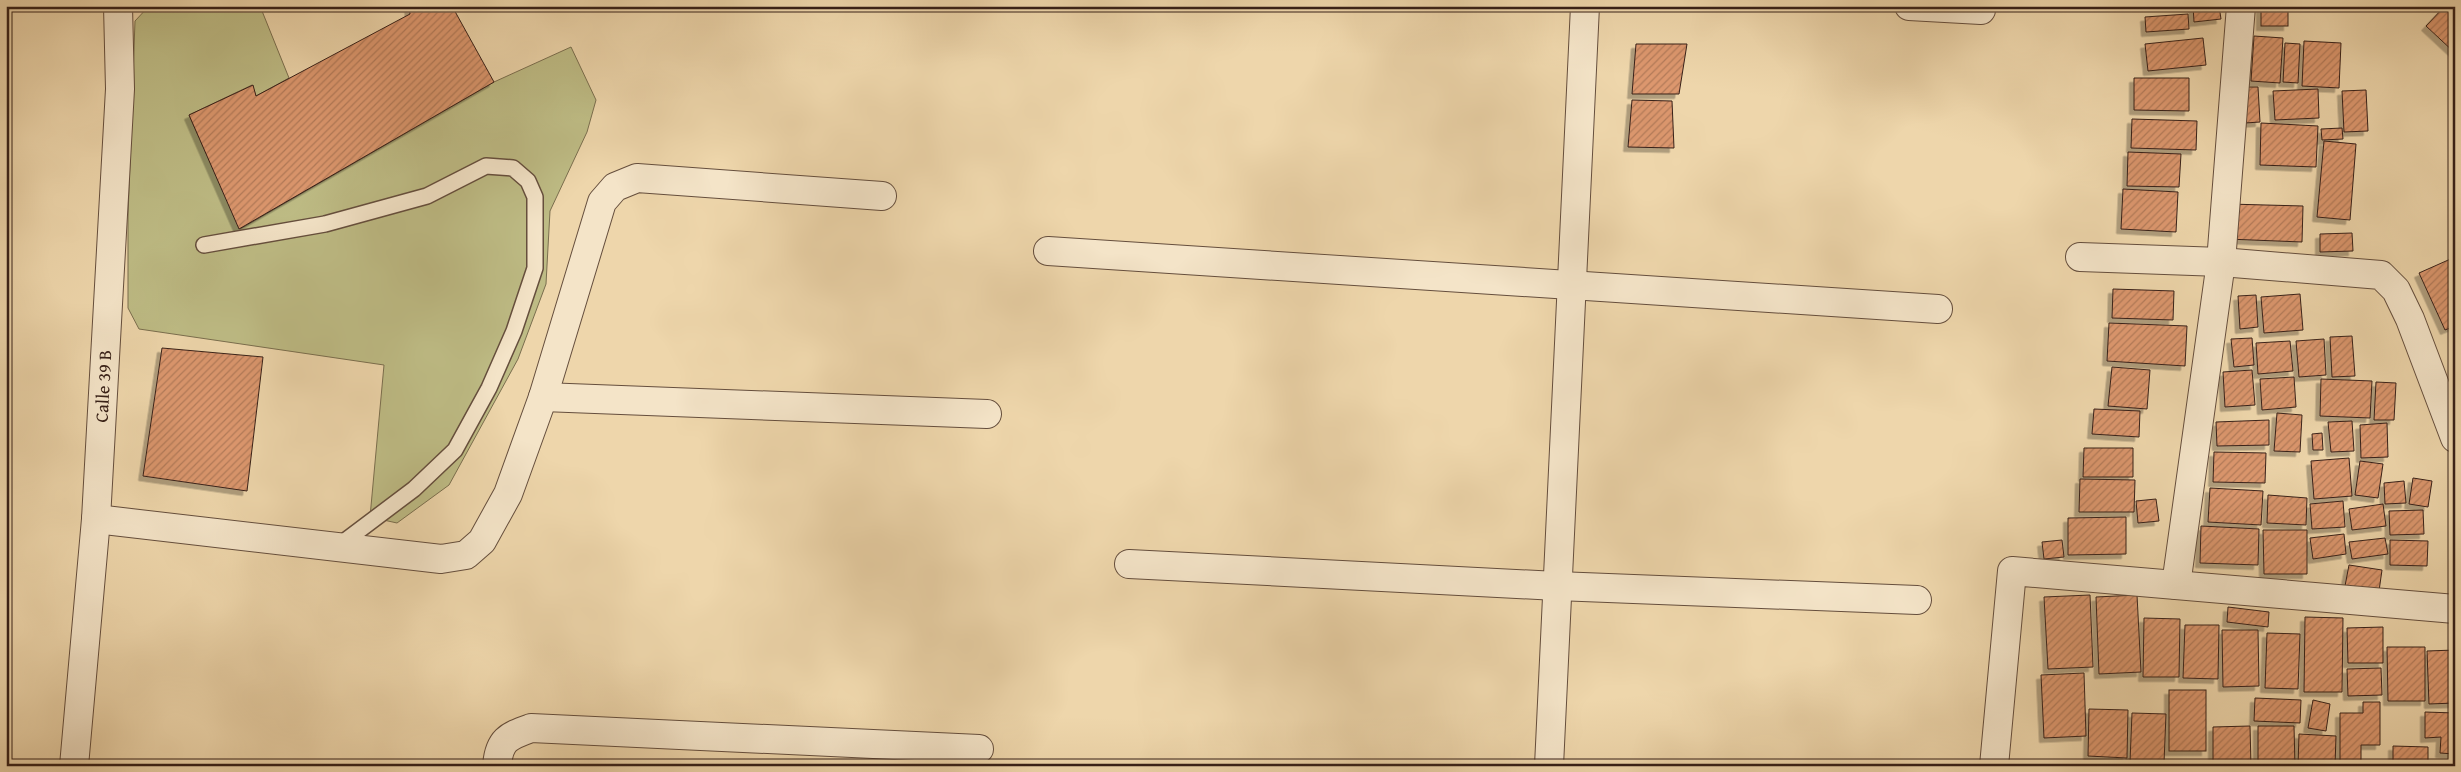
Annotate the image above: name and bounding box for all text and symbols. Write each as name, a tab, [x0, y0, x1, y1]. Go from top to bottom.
street label: Calle 39 B	[87, 349, 118, 423]

